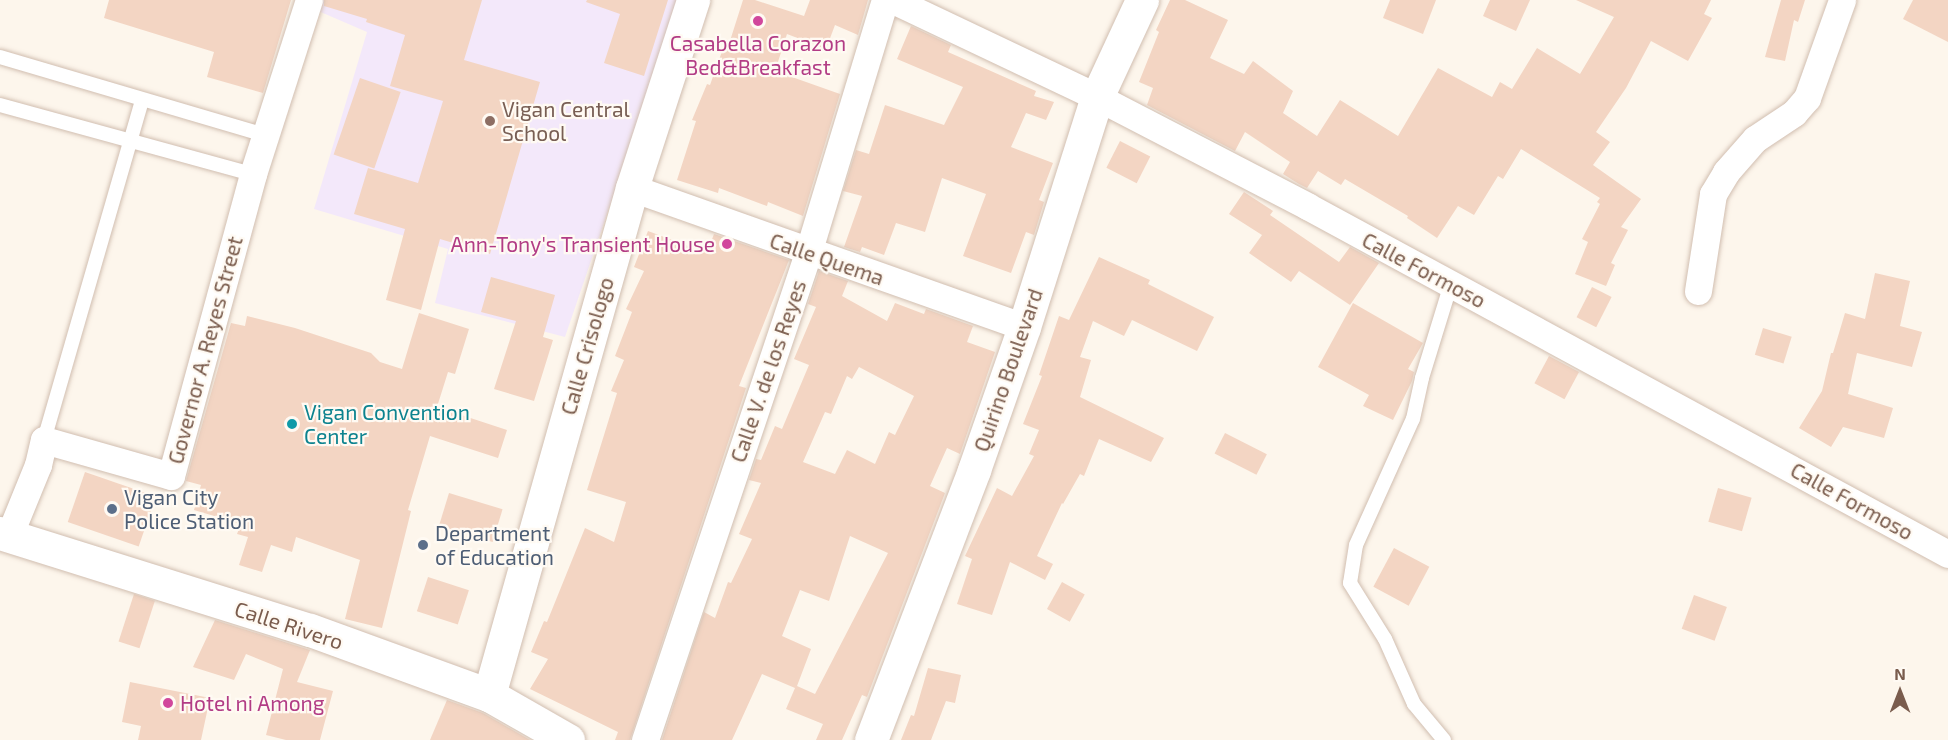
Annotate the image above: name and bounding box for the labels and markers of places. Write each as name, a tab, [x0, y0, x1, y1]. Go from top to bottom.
marker: Casabella Corazon Bed&Breakfast	[751, 14, 765, 28]
place label: Casabella Corazon Bed&Breakfast	[670, 30, 846, 80]
place label: Vigan Central School	[502, 96, 630, 146]
marker: Vigan Central School	[483, 114, 497, 128]
place label: Ann-Tony's Transient House	[450, 231, 715, 257]
marker: Ann-Tony's Transient House	[720, 237, 734, 251]
place label: Vigan Convention Center	[304, 399, 470, 449]
marker: Vigan Convention Center	[285, 417, 299, 431]
place label: Vigan City Police Station	[124, 484, 254, 534]
marker: Vigan City Police Station	[105, 502, 119, 516]
place label: Department of Education	[435, 520, 554, 570]
marker: Department of Education	[416, 538, 430, 552]
place label: Hotel ni Among	[180, 690, 326, 716]
marker: Hotel ni Among	[161, 696, 175, 710]

